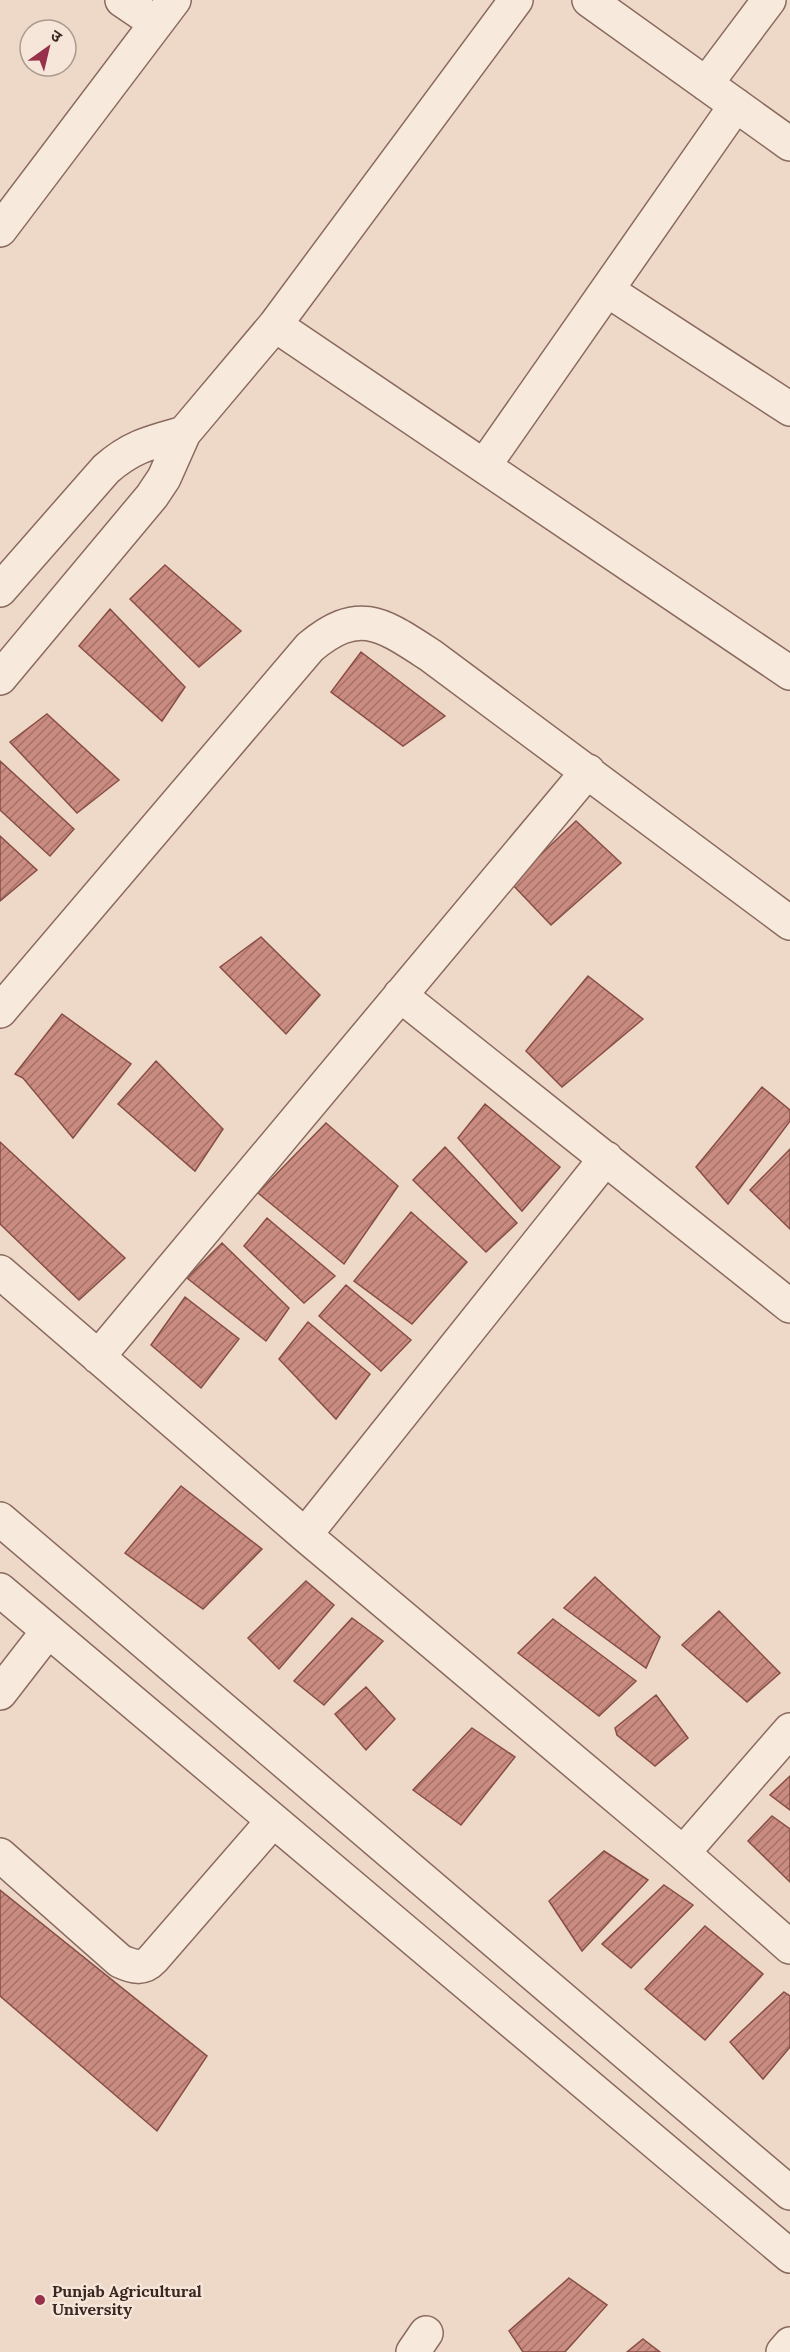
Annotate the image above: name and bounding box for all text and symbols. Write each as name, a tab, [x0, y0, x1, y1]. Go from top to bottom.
north arrow	[18, 18, 78, 78]
text: उ	[47, 25, 66, 47]
place label: Punjab Agricultural University	[52, 2281, 202, 2319]
marker: Punjab Agricultural University	[33, 2293, 47, 2307]

